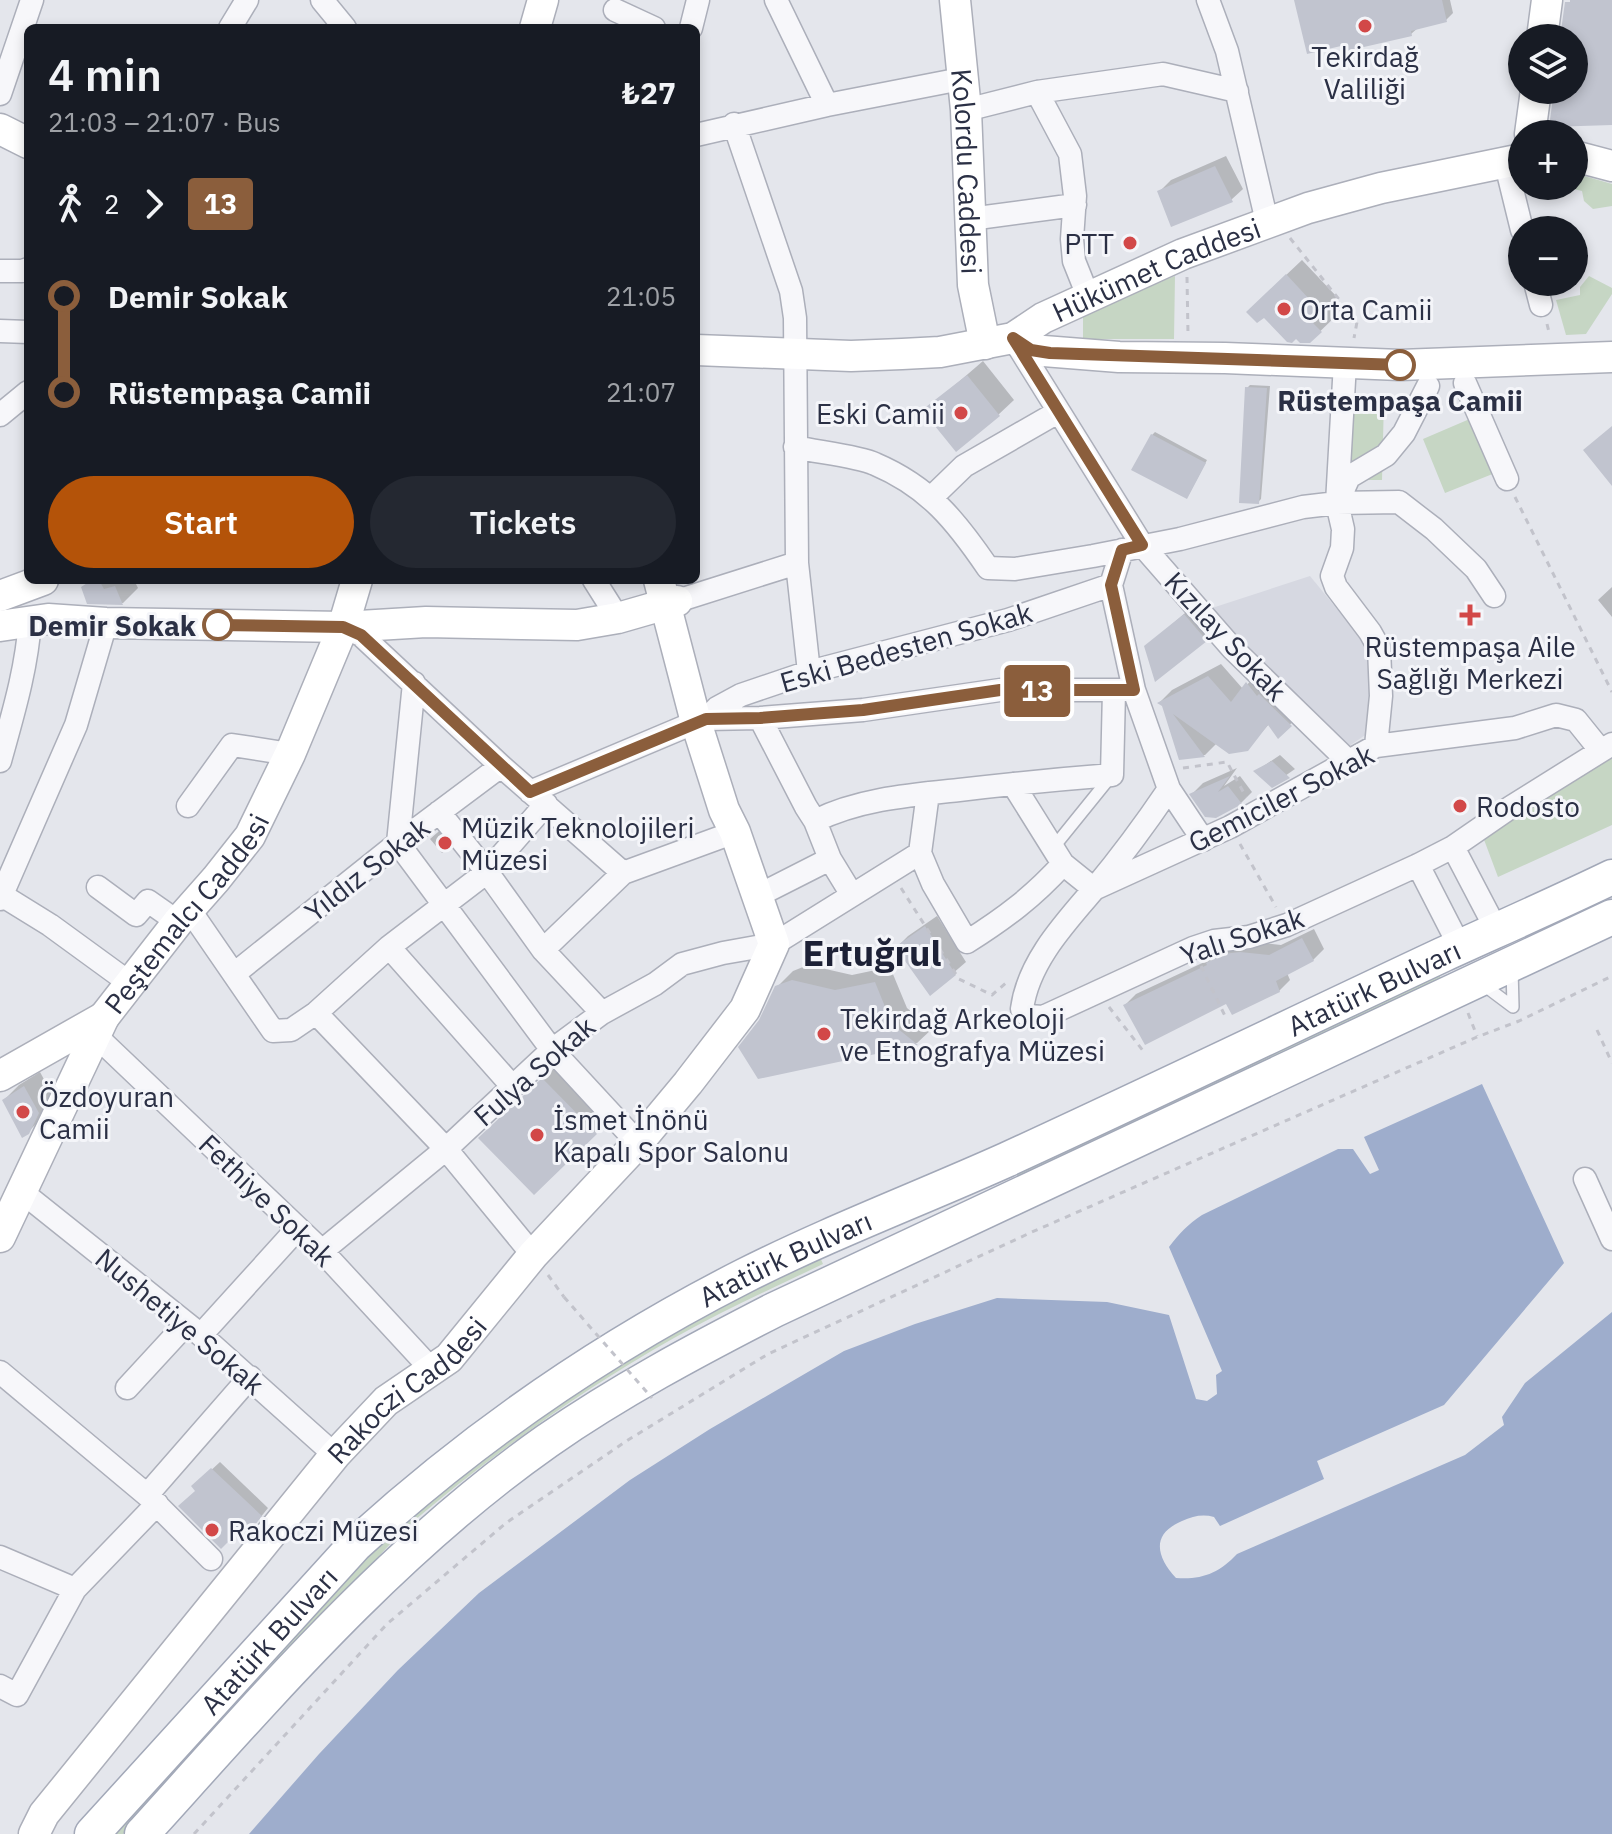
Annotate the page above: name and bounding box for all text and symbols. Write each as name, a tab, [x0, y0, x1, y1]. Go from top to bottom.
marker: Tekirdağ Valiliği	[1356, 17, 1374, 35]
map controls	[1508, 24, 1588, 296]
button: layers	[1508, 24, 1588, 104]
place label: Tekirdağ Valiliği	[1311, 38, 1419, 107]
text: 4 min	[48, 46, 162, 103]
street label: Kolordu Caddesi	[943, 67, 991, 275]
text: ₺27	[622, 73, 676, 112]
text: 21:03 – 21:07 · Bus	[48, 105, 281, 139]
button: +	[1508, 120, 1588, 200]
icon: walk	[48, 182, 92, 226]
icon: forward	[132, 182, 176, 226]
text: 13	[204, 185, 237, 222]
text: 2	[104, 187, 120, 221]
street label: Hükümet Caddesi	[1046, 209, 1265, 330]
button: −	[1508, 216, 1588, 296]
place label: PTT	[1064, 225, 1114, 262]
marker: PTT	[1121, 234, 1139, 252]
text: Demir Sokak	[108, 277, 288, 316]
text: 21:05	[606, 279, 676, 313]
place label: Orta Camii	[1300, 291, 1432, 328]
marker: Orta Camii	[1275, 300, 1293, 318]
marker: Rüstempaşa Camii	[1385, 350, 1415, 380]
text: Rüstempaşa Camii	[108, 373, 371, 412]
text: 21:07	[606, 375, 676, 409]
place label: Rüstempaşa Camii	[1277, 382, 1523, 419]
place label: Eski Camii	[816, 395, 945, 432]
marker: Eski Camii	[952, 404, 970, 422]
button: Start	[48, 476, 354, 568]
button: Tickets	[370, 476, 676, 568]
street label: Kızılay Sokak	[1157, 564, 1296, 709]
street label: Eski Bedesten Sokak	[776, 593, 1037, 701]
marker: Rüstempaşa Aile Sağlığı Merkezi	[1459, 604, 1481, 626]
place label: Demir Sokak	[28, 607, 197, 644]
marker: Demir Sokak	[203, 610, 233, 640]
place label: Rüstempaşa Aile Sağlığı Merkezi	[1364, 628, 1576, 697]
line badge: 13	[1001, 665, 1073, 717]
text: 13	[1020, 672, 1054, 709]
street label: Gemiciler Sokak	[1182, 735, 1380, 861]
place label: Rodosto	[1476, 788, 1580, 825]
marker: Rodosto	[1451, 797, 1469, 815]
street label: Peştemalcı Caddesi	[95, 807, 277, 1021]
street label: Yıldız Sokak	[297, 808, 437, 930]
place label: Müzik Teknolojileri Müzesi	[461, 809, 694, 878]
marker: Müzik Teknolojileri Müzesi	[436, 834, 454, 852]
street label: Yalı Sokak	[1176, 899, 1309, 973]
district label: Ertuğrul	[803, 929, 942, 976]
street label: Atatürk Bulvarı	[1281, 931, 1466, 1044]
place label: Tekirdağ Arkeoloji ve Etnografya Müzesi	[840, 1000, 1105, 1069]
street label: Fulya Sokak	[465, 1008, 603, 1134]
marker: Tekirdağ Arkeoloji ve Etnografya Müzesi	[815, 1025, 833, 1043]
place label: Özdoyuran Camii	[39, 1078, 174, 1147]
place label: İsmet İnönü Kapalı Spor Salonu	[553, 1101, 789, 1170]
marker: Özdoyuran Camii	[14, 1103, 32, 1121]
street label: Fethiye Sokak	[191, 1126, 343, 1274]
marker: İsmet İnönü Kapalı Spor Salonu	[528, 1126, 546, 1144]
street label: Atatürk Bulvarı	[692, 1201, 877, 1315]
street label: Nushetiye Sokak	[88, 1239, 272, 1403]
street label: Rakoczi Caddesi	[318, 1308, 494, 1471]
place label: Rakoczi Müzesi	[228, 1512, 419, 1549]
marker: Rakoczi Müzesi	[203, 1521, 221, 1539]
street label: Atatürk Bulvarı	[192, 1558, 345, 1722]

